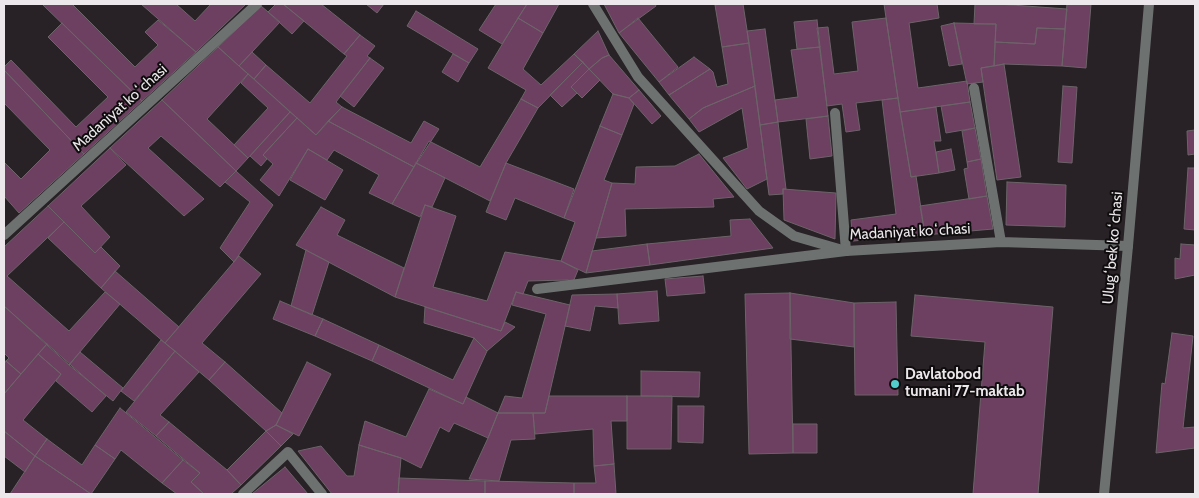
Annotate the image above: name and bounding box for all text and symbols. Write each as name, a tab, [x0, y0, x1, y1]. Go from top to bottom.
street label: Madaniyat koʻchasi	[69, 61, 171, 155]
street label: Ulugʻbek koʻchasi	[1099, 191, 1127, 305]
street label: Madaniyat koʻchasi	[849, 220, 971, 244]
place label: Davlatobod tumani 77-maktab	[905, 366, 1025, 401]
marker: Davlatobod tumani 77-maktab	[889, 378, 901, 390]

